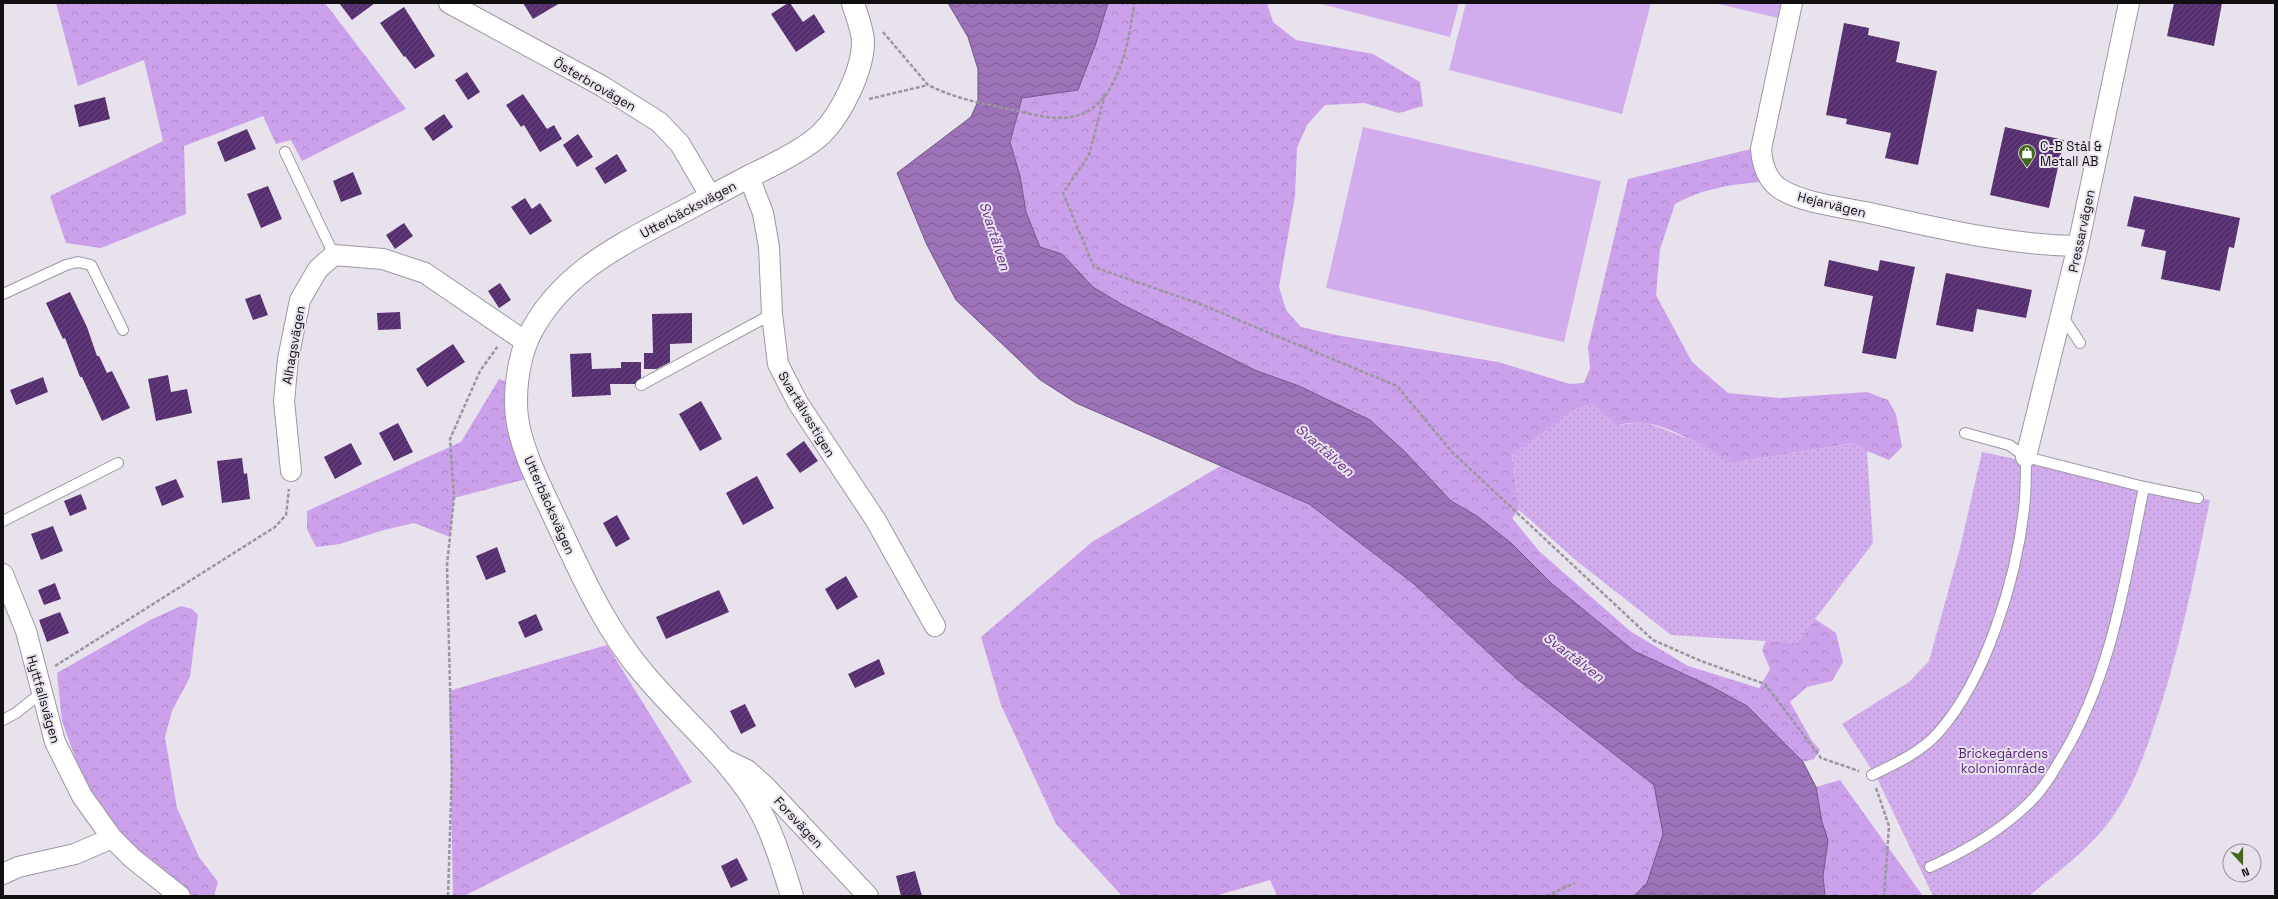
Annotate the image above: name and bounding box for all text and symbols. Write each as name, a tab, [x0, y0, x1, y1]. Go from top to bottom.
street label: Österbrovägen	[550, 54, 639, 115]
place label: C-B Stål & Metall AB	[2040, 138, 2102, 170]
shop icon: C-B Stål & Metall AB	[2017, 143, 2037, 168]
street label: Utterbäcksvägen	[637, 177, 739, 242]
street label: Hejarvägen	[1796, 188, 1868, 221]
street label: Pressarvägen	[2064, 188, 2099, 274]
water label: Svartälven	[975, 199, 1015, 273]
street label: Alhagsvägen	[278, 304, 309, 386]
street label: Svartälvsstigen	[774, 368, 839, 460]
water label: Svartälven	[1292, 420, 1358, 480]
street label: Utterbäcksvägen	[520, 453, 579, 557]
water label: Svartälven	[1540, 628, 1608, 686]
street label: Hyttfallsvägen	[23, 653, 64, 745]
park label: Brickegårdens koloniområde	[1958, 745, 2048, 777]
street label: Forsvägen	[770, 793, 827, 852]
north arrow	[2222, 843, 2262, 883]
text: N	[2240, 864, 2252, 880]

